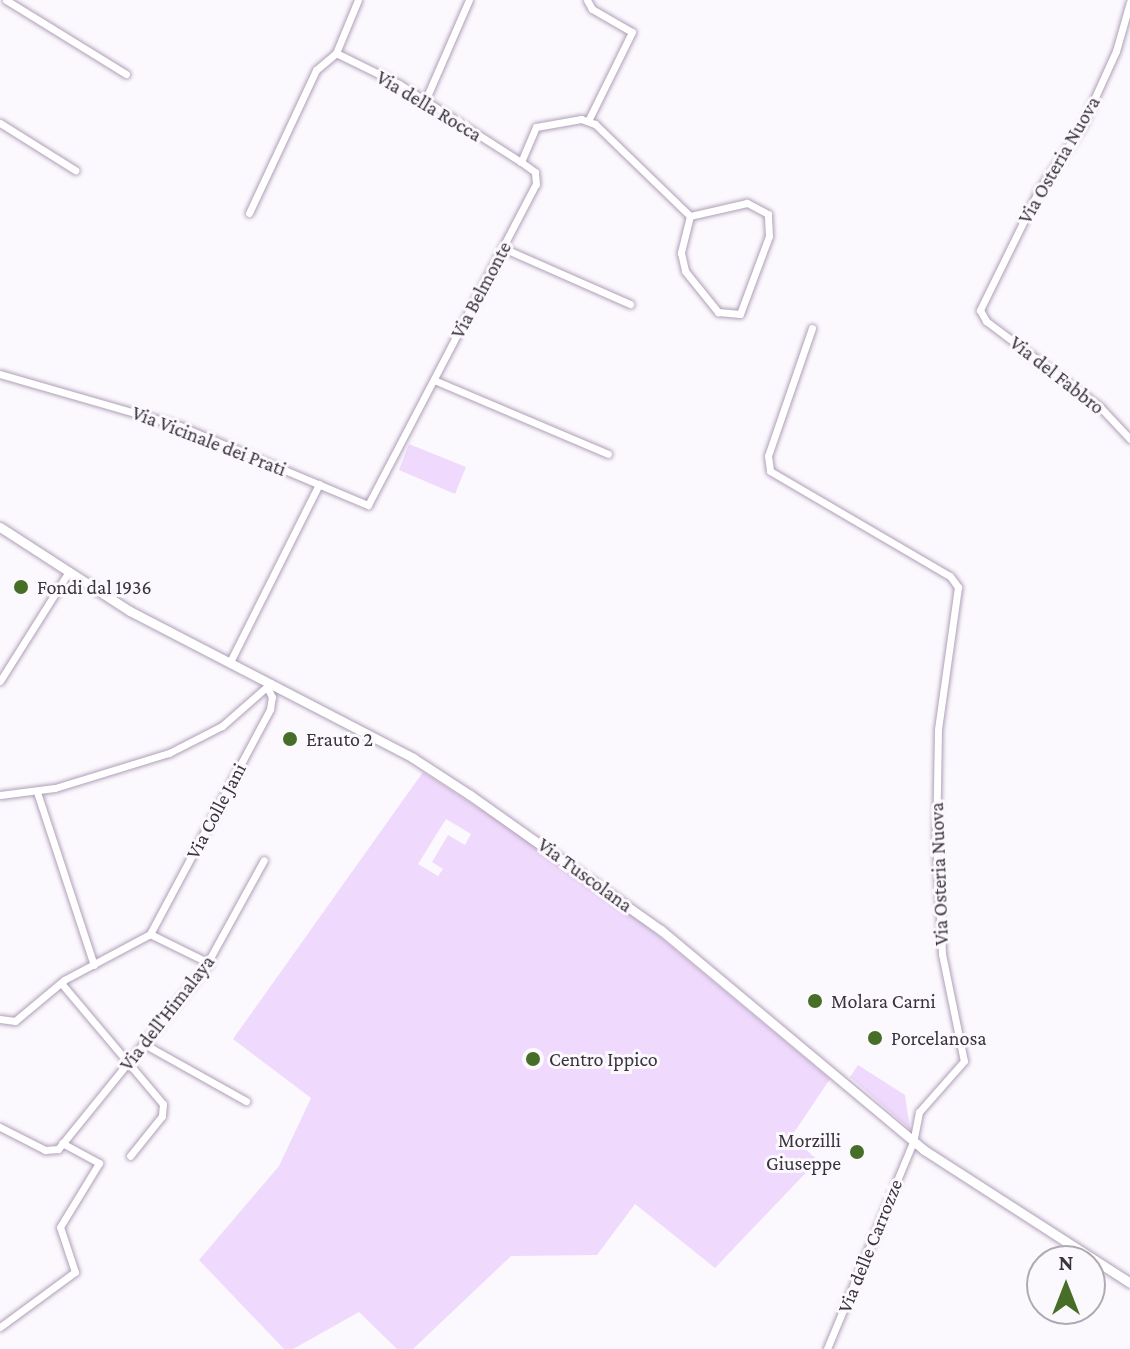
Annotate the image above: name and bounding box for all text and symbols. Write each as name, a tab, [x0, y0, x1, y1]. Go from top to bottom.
street label: Via della Rocca	[372, 65, 486, 147]
street label: Via Osteria Nuova	[1013, 92, 1105, 228]
street label: Via Belmonte	[445, 237, 517, 343]
street label: Via del Fabbro	[1005, 331, 1109, 419]
street label: Via Vicinale dei Prati	[129, 401, 289, 481]
place label: Fondi dal 1936	[37, 575, 152, 599]
marker: Fondi dal 1936	[12, 578, 30, 596]
place label: Erauto 2	[306, 727, 373, 751]
marker: Erauto 2	[281, 730, 299, 748]
street label: Via Colle Jani	[181, 759, 251, 863]
street label: Via Osteria Nuova	[925, 802, 953, 946]
street label: Via Tuscolana	[533, 833, 637, 917]
street label: Via dell'Himalaya	[114, 950, 220, 1076]
place label: Molara Carni	[831, 989, 936, 1013]
marker: Molara Carni	[806, 992, 824, 1010]
place label: Porcelanosa	[891, 1026, 987, 1050]
marker: Porcelanosa	[866, 1029, 884, 1047]
place label: Centro Ippico	[549, 1047, 658, 1071]
marker: Centro Ippico	[524, 1050, 542, 1068]
place label: Morzilli Giuseppe	[766, 1128, 841, 1175]
marker: Morzilli Giuseppe	[848, 1143, 866, 1161]
street label: Via delle Carrozze	[832, 1176, 908, 1316]
north arrow	[1026, 1245, 1106, 1325]
text: N	[1059, 1250, 1074, 1275]

